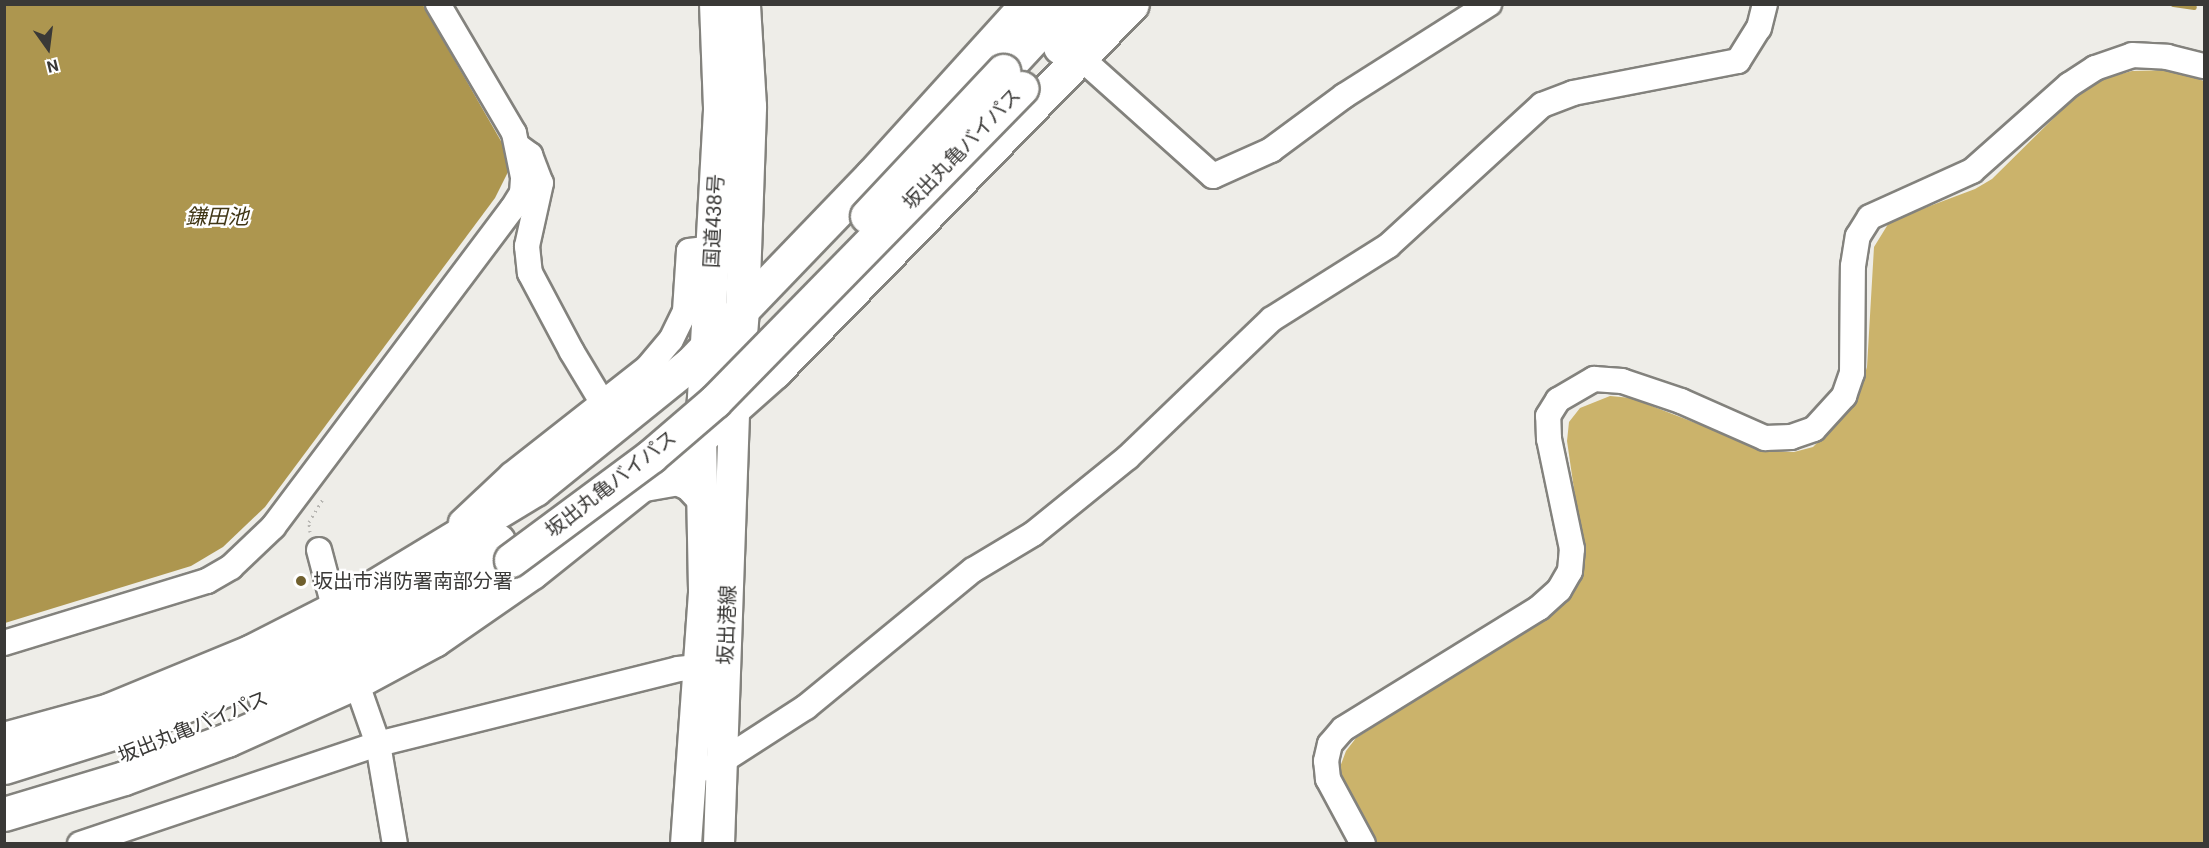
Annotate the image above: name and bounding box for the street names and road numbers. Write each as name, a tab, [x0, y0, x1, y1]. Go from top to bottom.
street label: 坂出丸亀バイパス	[898, 83, 1026, 215]
street label: 国道438号	[700, 174, 728, 268]
street label: 坂出丸亀バイパス	[541, 425, 681, 543]
street label: 坂出港線	[714, 585, 740, 665]
street label: 坂出丸亀バイパス	[114, 686, 272, 768]

